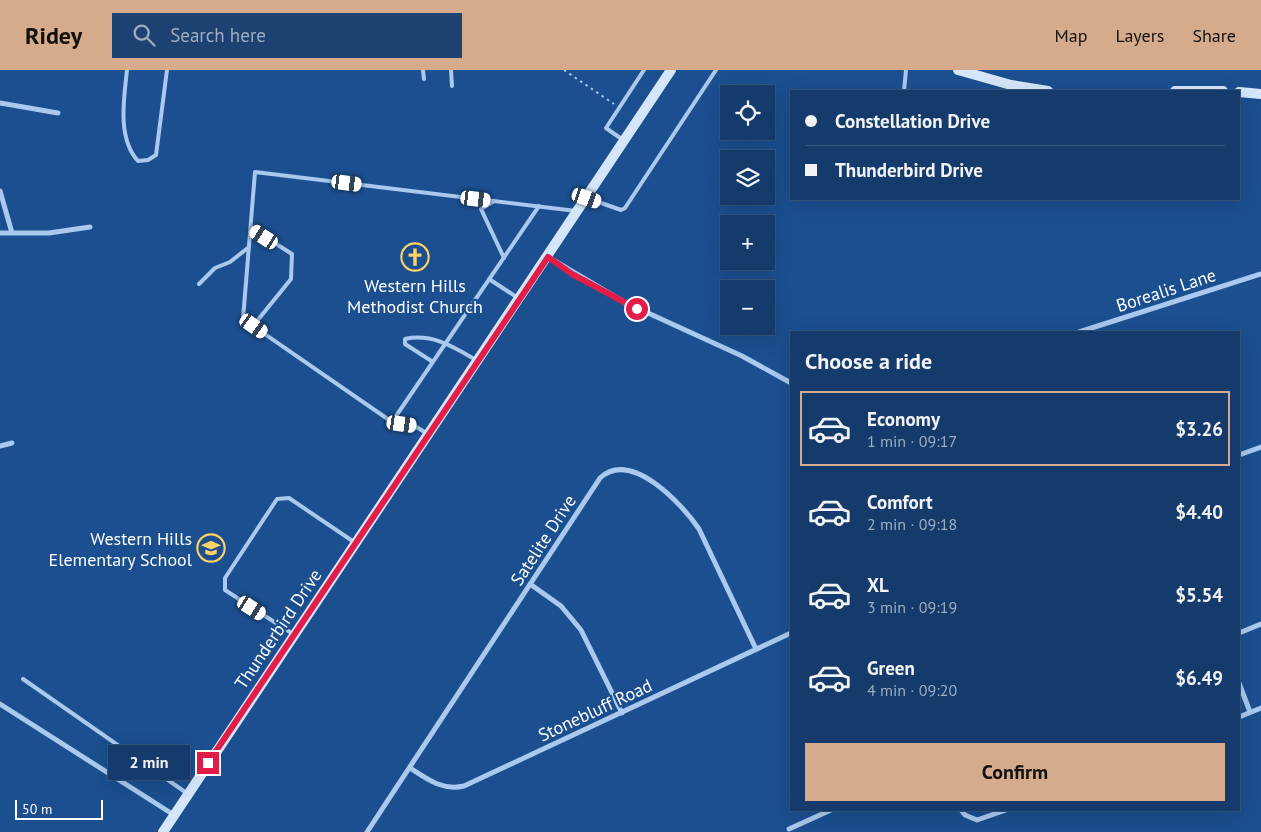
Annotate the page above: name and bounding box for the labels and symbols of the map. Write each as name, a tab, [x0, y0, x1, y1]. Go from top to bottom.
car	[331, 174, 362, 192]
car	[570, 186, 603, 210]
car	[460, 190, 491, 208]
car	[247, 223, 280, 251]
church icon: Western Hills Methodist Church	[400, 242, 430, 272]
street label: Borealis Lane	[1113, 263, 1219, 317]
place label: Western Hills Methodist Church	[347, 274, 483, 318]
route start	[626, 298, 648, 320]
car	[237, 311, 270, 341]
car	[386, 414, 417, 434]
street label: Satelite Drive	[505, 490, 581, 590]
place label: Western Hills Elementary School	[49, 527, 193, 571]
school or university icon: Western Hills Elementary School	[196, 533, 226, 563]
street label: Thunderbird Drive	[229, 565, 327, 693]
car	[235, 594, 268, 622]
street label: Stonebluff Road	[534, 674, 656, 746]
callout: 2 min	[108, 746, 190, 780]
route end	[197, 752, 219, 774]
scale bar	[15, 797, 102, 820]

